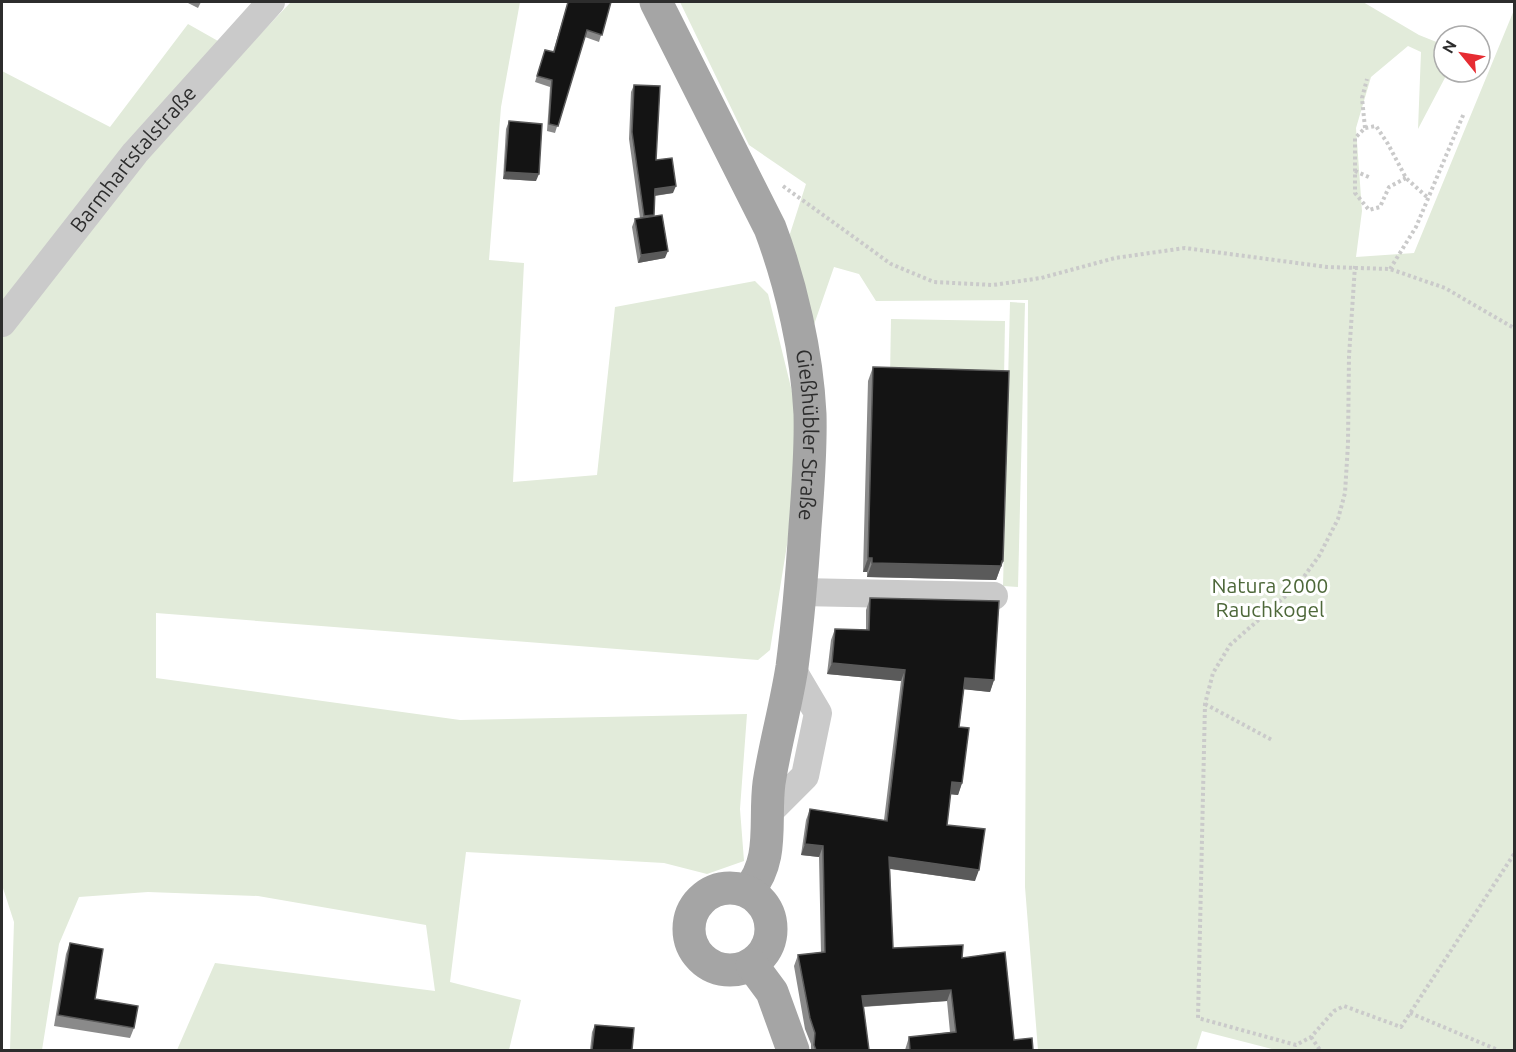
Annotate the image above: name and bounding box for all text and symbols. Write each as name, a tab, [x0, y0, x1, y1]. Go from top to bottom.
north arrow	[1432, 24, 1492, 84]
text: N	[1438, 37, 1460, 56]
street label: Barmhartstalstraße	[65, 81, 201, 237]
street label: Gießhübler Straße	[792, 347, 823, 522]
park label: Natura 2000 Rauchkogel	[1212, 573, 1328, 621]

